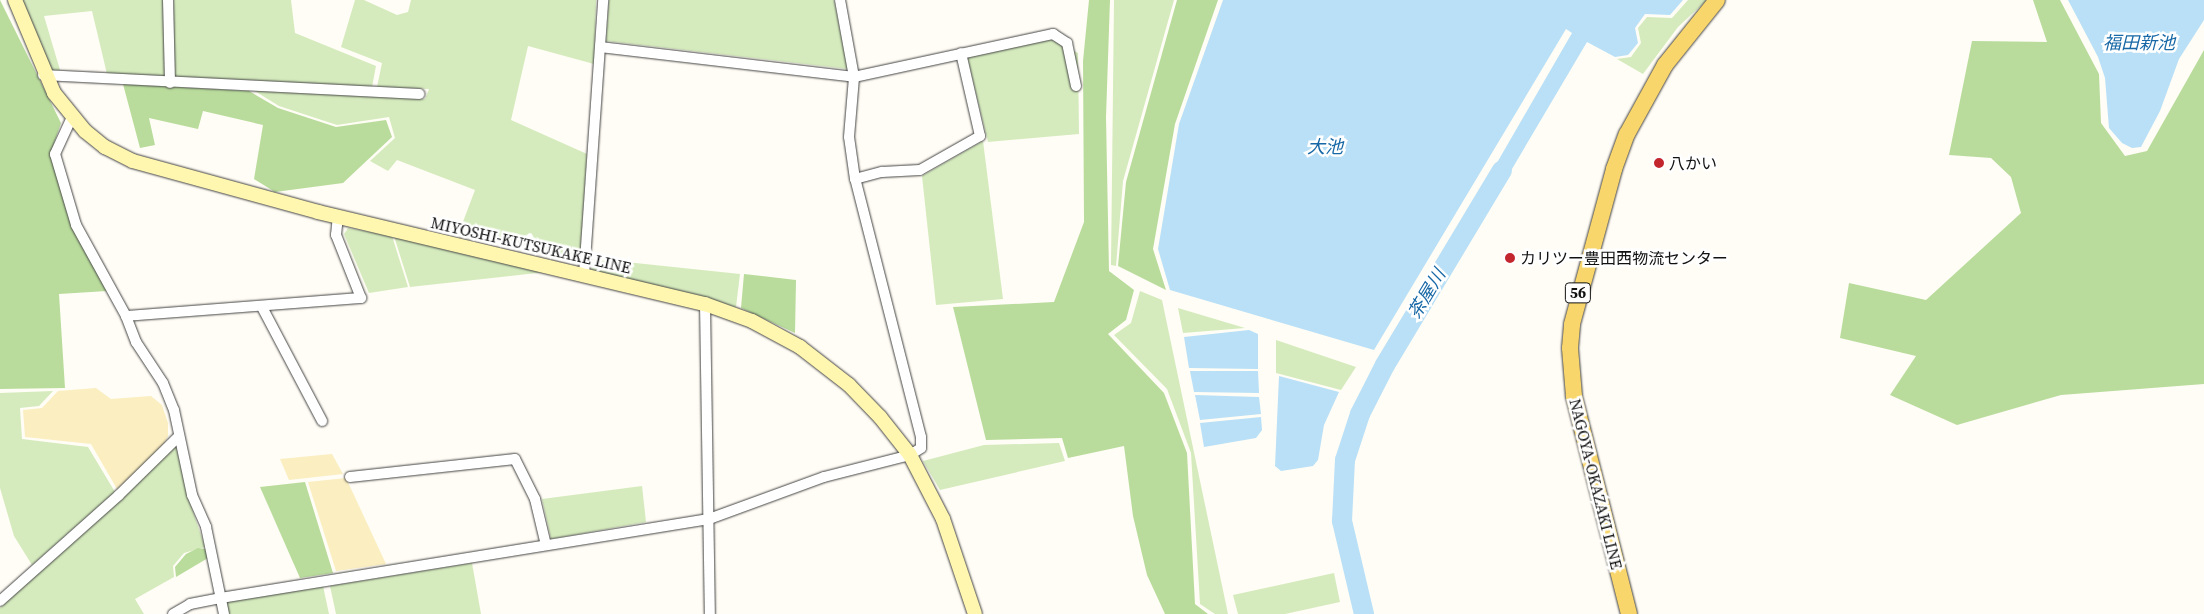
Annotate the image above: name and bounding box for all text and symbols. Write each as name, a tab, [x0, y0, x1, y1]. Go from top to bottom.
water label: 福田新池	[2103, 32, 2175, 54]
water label: 大池	[1307, 136, 1343, 158]
place label: 八かい	[1669, 153, 1717, 173]
marker: 八かい	[1653, 157, 1665, 169]
street label: MIYOSHI-KUTSUKAKE LINE	[429, 213, 633, 277]
place label: カリツー豊田西物流センター	[1520, 248, 1728, 268]
marker: カリツー豊田西物流センター	[1504, 252, 1516, 264]
water label: 茶屋川	[1404, 265, 1450, 323]
road number: 56	[1564, 280, 1592, 306]
street label: NAGOYA-OKAZAKI LINE	[1565, 397, 1627, 571]

